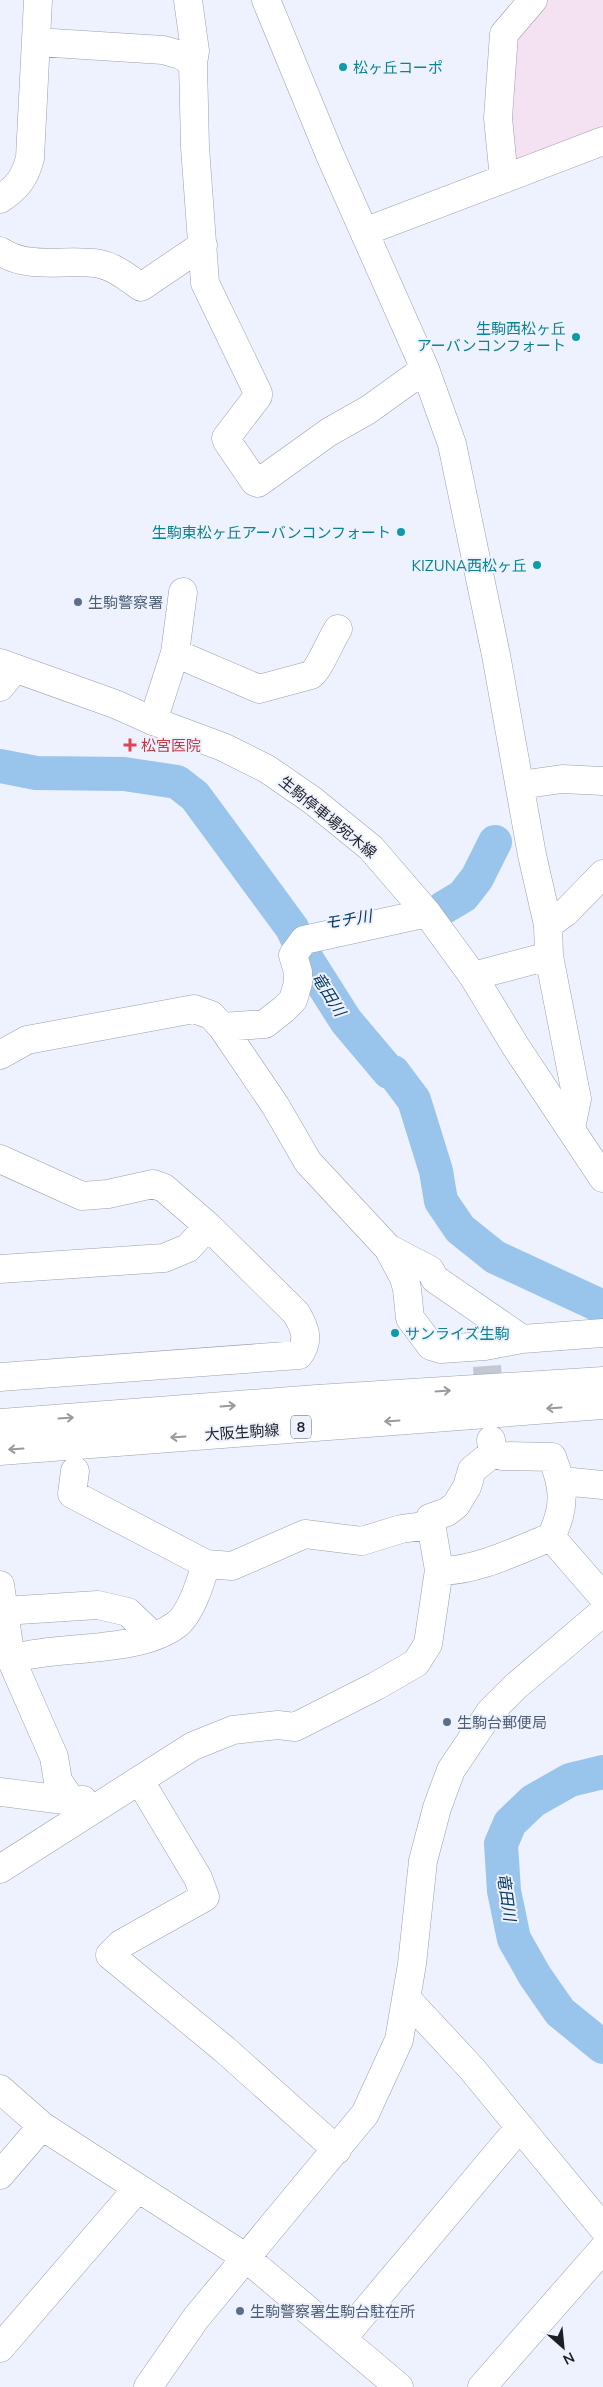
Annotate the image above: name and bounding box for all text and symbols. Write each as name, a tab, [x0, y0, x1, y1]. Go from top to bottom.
place label: 松ヶ丘コーポ	[353, 58, 443, 77]
marker: 松ヶ丘コーポ	[337, 61, 349, 73]
place label: 生駒西松ヶ丘 アーバンコンフォート	[417, 319, 566, 355]
marker: 生駒西松ヶ丘 アーバンコンフォート	[570, 331, 582, 343]
place label: 生駒東松ヶ丘アーバンコンフォート	[152, 523, 391, 542]
marker: 生駒東松ヶ丘アーバンコンフォート	[395, 526, 407, 538]
place label: KIZUNA西松ヶ丘	[411, 556, 527, 575]
marker: KIZUNA西松ヶ丘	[531, 559, 543, 571]
place label: 生駒警察署	[88, 593, 163, 612]
marker: 生駒警察署	[72, 596, 84, 608]
place label: 松宮医院	[141, 736, 201, 755]
marker: 松宮医院	[123, 738, 137, 752]
street label: 生駒停車場宛木線	[275, 772, 381, 862]
water label: モチ川	[323, 905, 375, 933]
water label: 竜田川	[308, 968, 351, 1021]
place label: サンライズ生駒	[405, 1324, 510, 1343]
marker: サンライズ生駒	[389, 1327, 401, 1339]
one-way arrow	[434, 1387, 450, 1396]
one-way arrow	[220, 1401, 236, 1410]
one-way arrow	[547, 1404, 563, 1413]
one-way arrow	[58, 1413, 74, 1422]
road number: 8	[291, 1415, 311, 1438]
one-way arrow	[385, 1416, 401, 1425]
street label: 大阪生駒線	[204, 1420, 280, 1444]
one-way arrow	[170, 1432, 186, 1442]
one-way arrow	[8, 1445, 24, 1454]
place label: 生駒台郵便局	[457, 1713, 547, 1732]
marker: 生駒台郵便局	[441, 1716, 453, 1728]
water label: 竜田川	[494, 1872, 521, 1924]
place label: 生駒警察署生駒台駐在所	[250, 2302, 415, 2321]
marker: 生駒警察署生駒台駐在所	[234, 2305, 246, 2317]
north arrow	[538, 2322, 588, 2372]
text: N	[560, 2348, 578, 2369]

